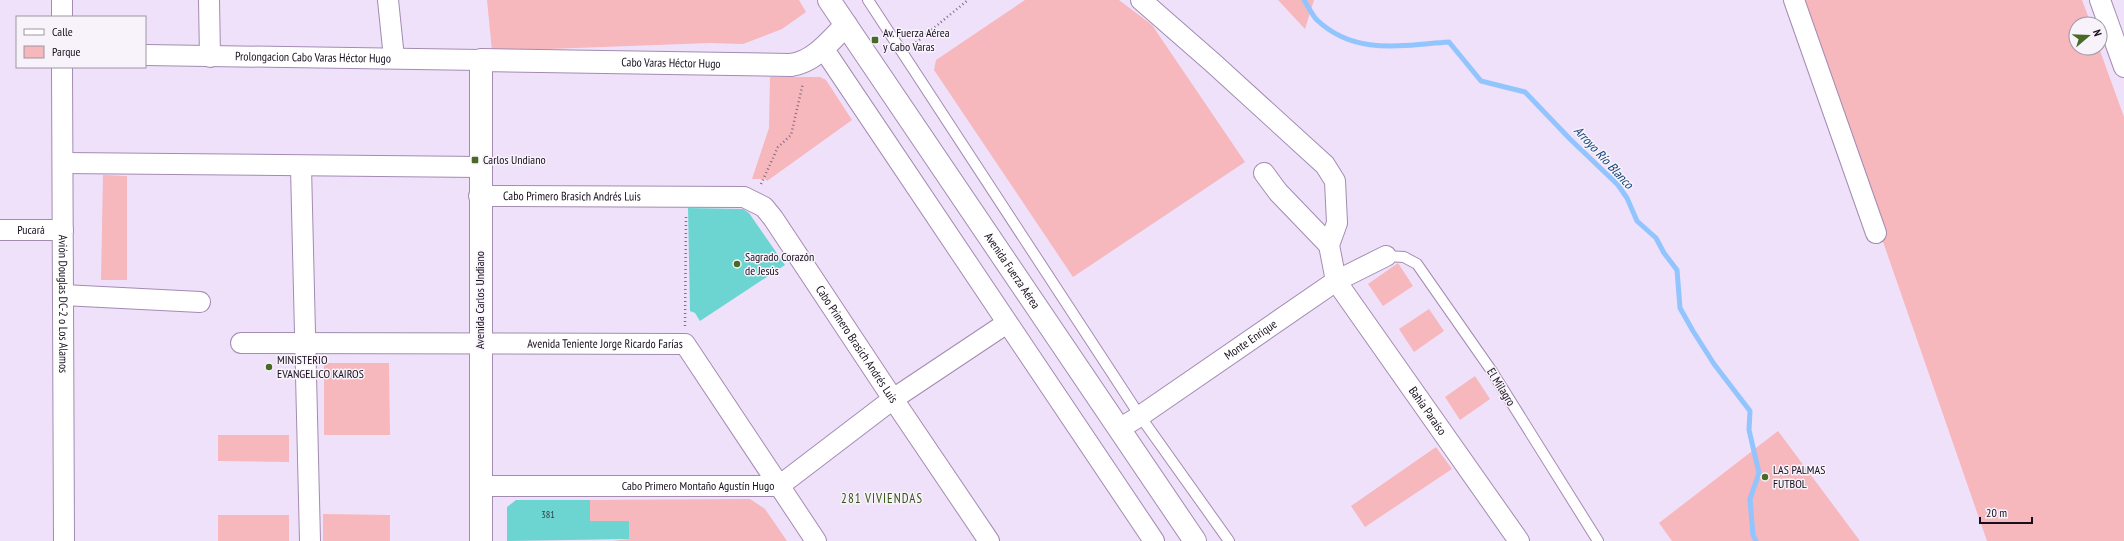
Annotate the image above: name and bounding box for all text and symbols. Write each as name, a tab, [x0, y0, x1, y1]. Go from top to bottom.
legend	[16, 16, 146, 68]
north arrow	[2068, 16, 2108, 56]
text: Calle	[52, 24, 73, 39]
place label: Av. Fuerza Aérea y Cabo Varas	[883, 25, 950, 54]
text: N	[2090, 28, 2105, 38]
marker: Av. Fuerza Aérea y Cabo Varas	[870, 35, 880, 45]
text: Parque	[52, 44, 81, 59]
street label: Prolongacion Cabo Varas Héctor Hugo	[235, 48, 391, 66]
street label: Cabo Varas Héctor Hugo	[621, 54, 721, 71]
water label: Arroyo Río Blanco	[1570, 122, 1638, 193]
place label: Carlos Undiano	[483, 152, 546, 167]
marker: Carlos Undiano	[470, 155, 480, 165]
street label: Cabo Primero Brasich Andrés Luis	[503, 188, 641, 204]
street label: Pucará	[17, 222, 45, 237]
street label: Avenida Fuerza Aérea	[982, 230, 1044, 312]
street label: Avión Douglas DC-2 o Los Alamos	[56, 235, 71, 373]
place label: Sagrado Corazón de Jesús	[745, 249, 814, 278]
street label: Avenida Carlos Undiano	[472, 251, 487, 349]
marker: Sagrado Corazón de Jesús	[732, 259, 742, 269]
street label: Cabo Primero Brasich Andrés Luis	[813, 282, 901, 406]
street label: Monte Enrique	[1221, 316, 1280, 363]
street label: Avenida Teniente Jorge Ricardo Farías	[527, 336, 683, 351]
place label: MINISTERIO EVANGELICO KAIROS	[277, 352, 364, 381]
marker: MINISTERIO EVANGELICO KAIROS	[264, 362, 274, 372]
street label: El Milagro	[1484, 365, 1519, 409]
street label: Bahía Paraíso	[1406, 384, 1450, 438]
place label: LAS PALMAS FUTBOL	[1773, 462, 1825, 491]
marker: LAS PALMAS FUTBOL	[1760, 472, 1770, 482]
street label: Cabo Primero Montaño Agustín Hugo	[622, 478, 774, 493]
district label: 281 VIVIENDAS	[841, 490, 923, 507]
scale bar	[1980, 499, 2032, 525]
text: 20 m	[1986, 505, 2007, 520]
house number: 381	[541, 508, 555, 521]

